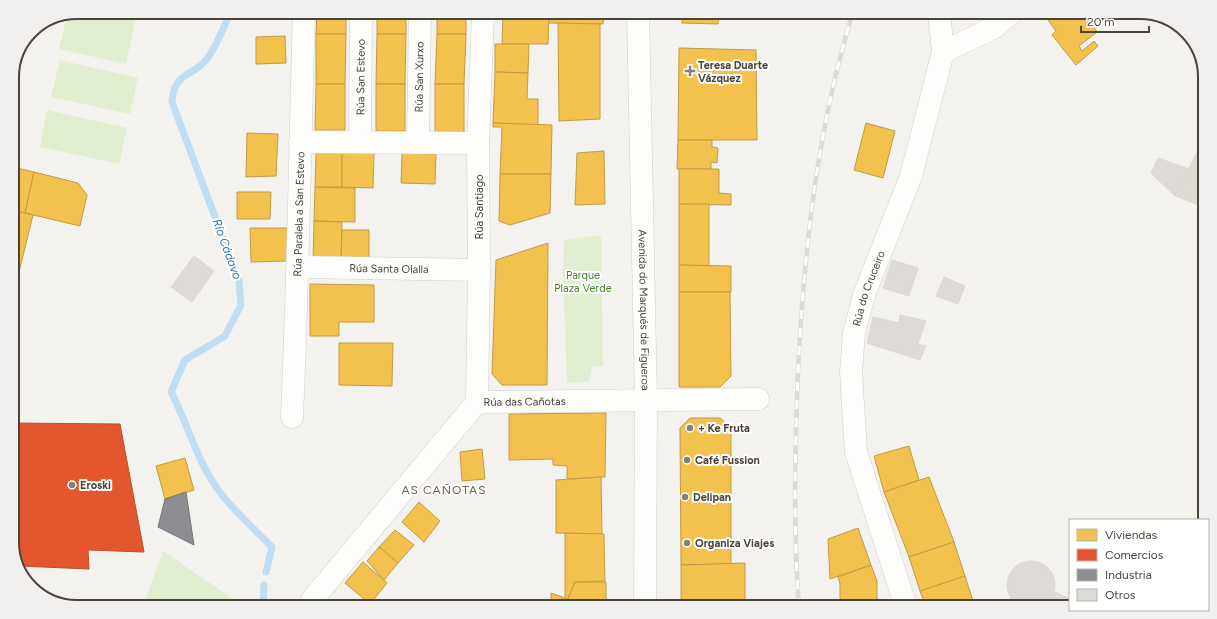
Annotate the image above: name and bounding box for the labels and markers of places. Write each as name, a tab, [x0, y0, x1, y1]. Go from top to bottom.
place label: Teresa Duarte Vázquez	[698, 59, 768, 85]
marker: Teresa Duarte Vázquez	[685, 66, 695, 76]
place label: + Ke Fruta	[698, 422, 750, 435]
marker: + Ke Fruta	[685, 423, 695, 433]
place label: Café Fussion	[695, 454, 760, 467]
marker: Café Fussion	[682, 455, 692, 465]
place label: Eroski	[80, 479, 111, 492]
marker: Eroski	[67, 480, 77, 490]
place label: Delipan	[693, 491, 731, 504]
marker: Delipan	[680, 492, 690, 502]
place label: Organiza Viajes	[695, 537, 774, 550]
marker: Organiza Viajes	[682, 538, 692, 548]

